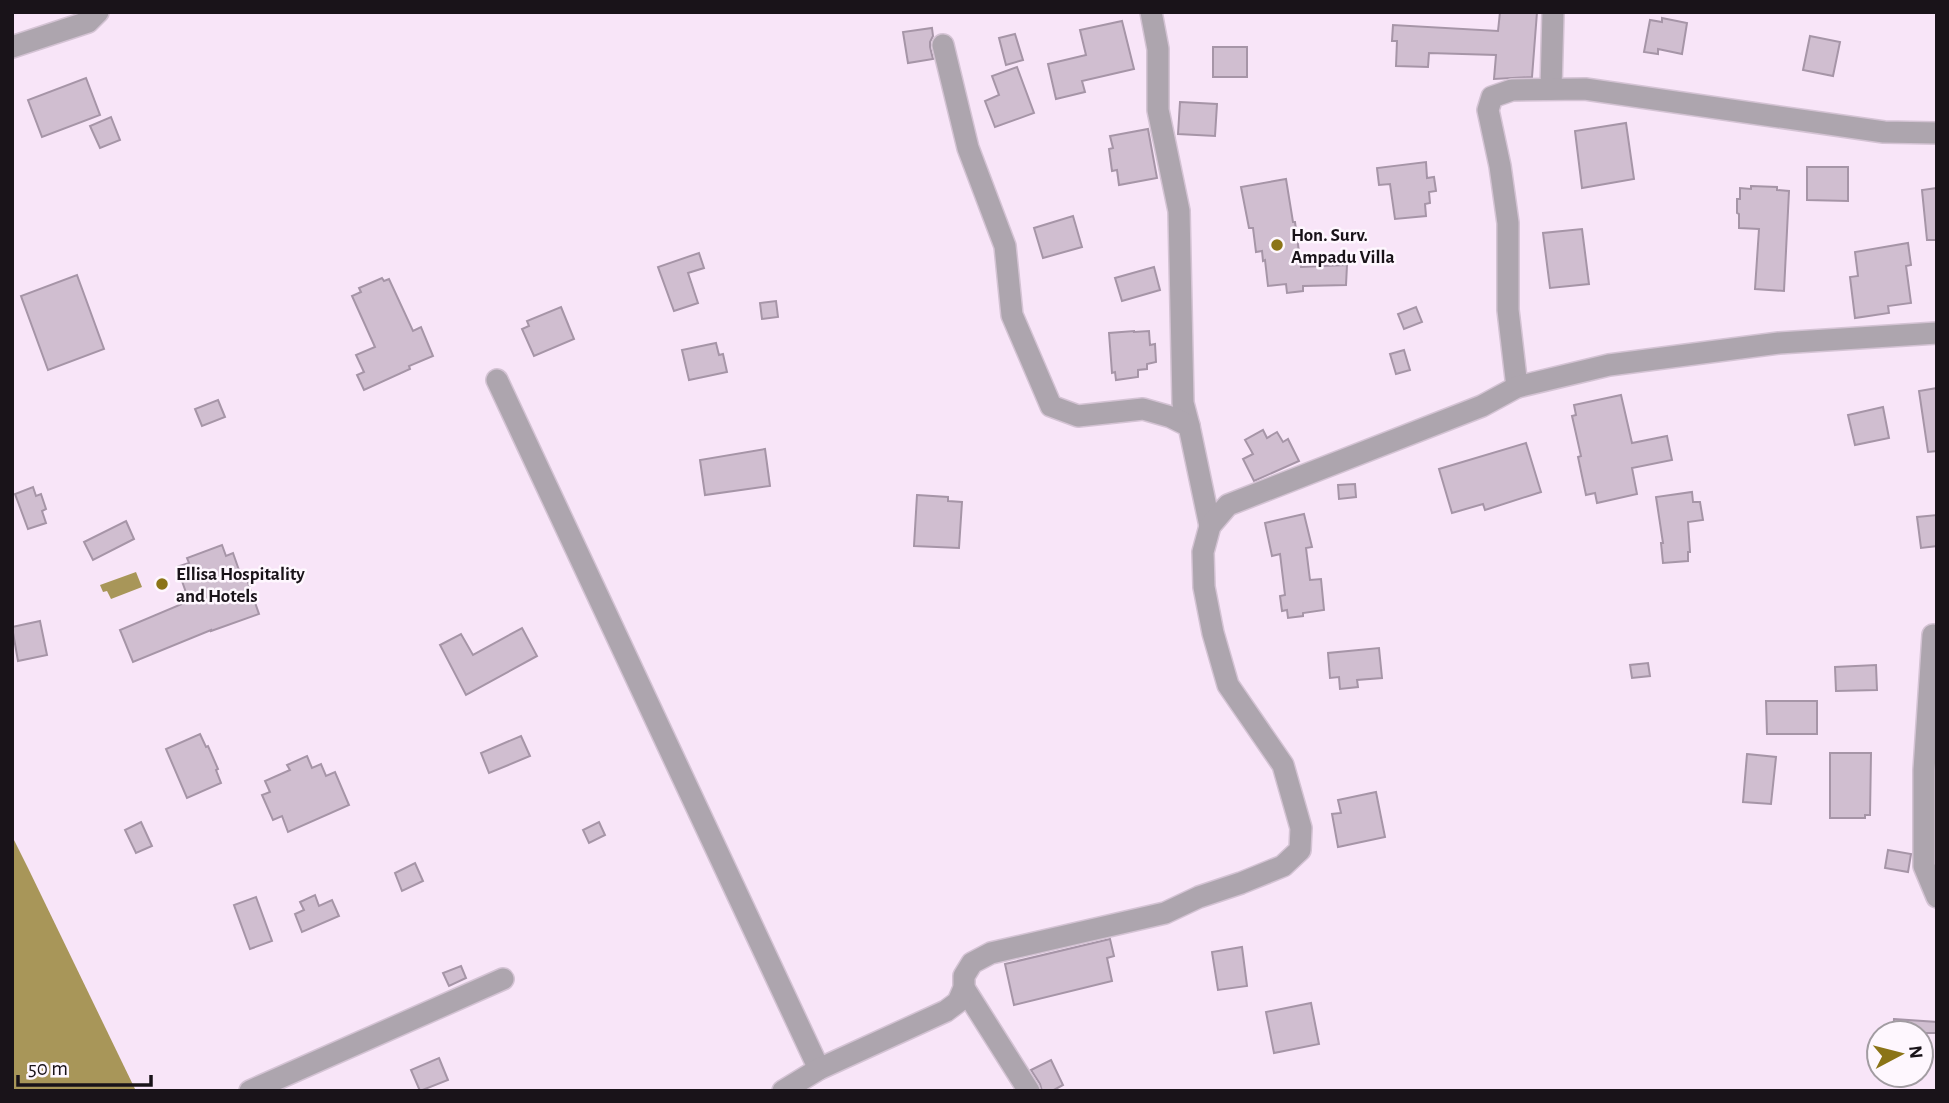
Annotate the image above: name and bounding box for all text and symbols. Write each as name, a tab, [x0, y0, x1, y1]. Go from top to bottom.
place label: Hon. Surv. Ampadu Villa	[1291, 226, 1395, 267]
marker: Hon. Surv. Ampadu Villa	[1269, 237, 1285, 253]
place label: Ellisa Hospitality and Hotels	[176, 565, 305, 606]
marker: Ellisa Hospitality and Hotels	[154, 576, 170, 592]
north arrow	[1865, 1019, 1935, 1089]
scale bar	[18, 1044, 150, 1088]
text: N	[1905, 1044, 1926, 1060]
text: 50 m	[28, 1058, 68, 1079]

